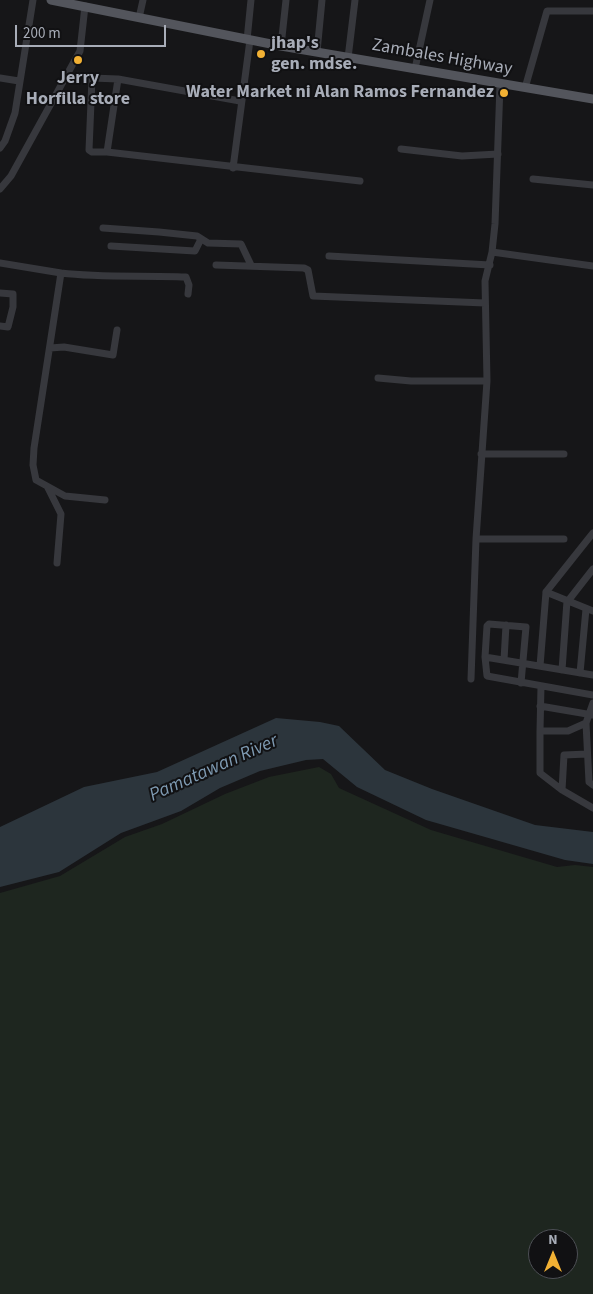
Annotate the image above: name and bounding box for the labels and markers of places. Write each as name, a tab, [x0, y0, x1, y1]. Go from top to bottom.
place label: jhap's gen. mdse.	[271, 33, 357, 76]
marker: jhap's gen. mdse.	[255, 48, 267, 60]
marker: Jerry Horfilla store	[72, 54, 84, 66]
place label: Jerry Horfilla store	[26, 68, 130, 110]
place label: Water Market ni Alan Ramos Fernandez	[186, 82, 494, 104]
marker: Water Market ni Alan Ramos Fernandez	[498, 87, 510, 99]

